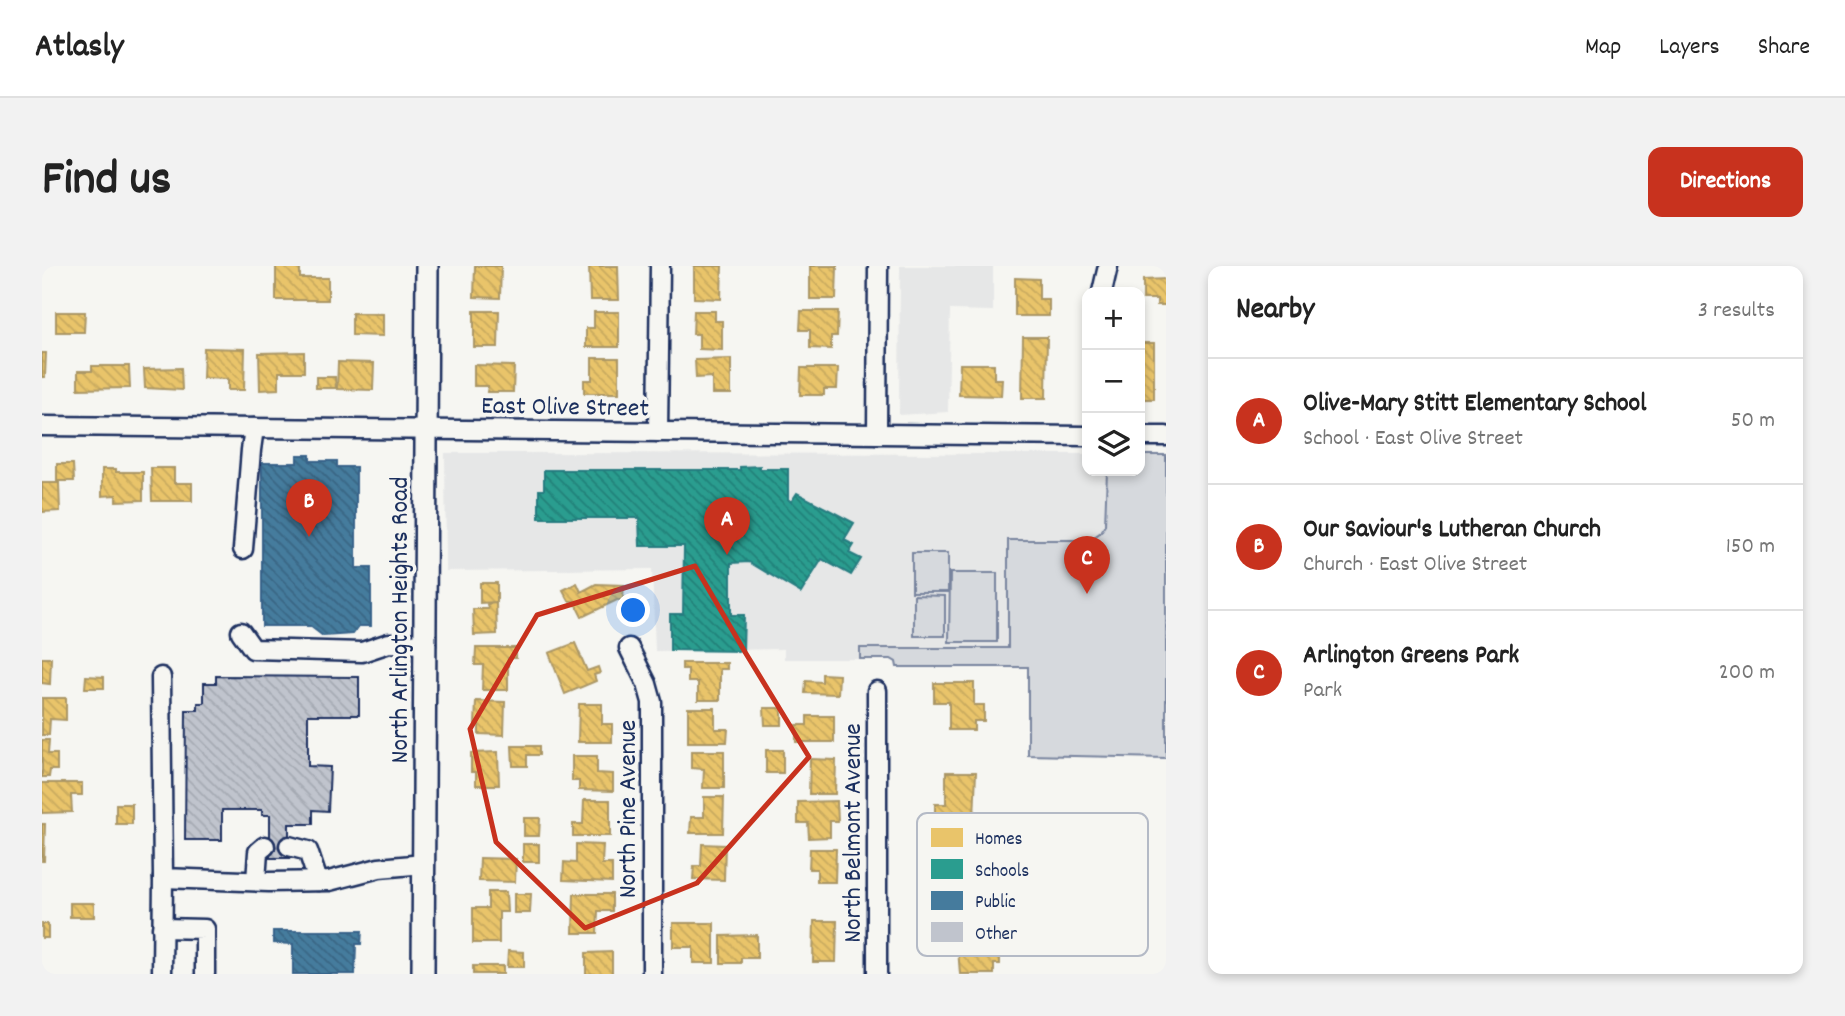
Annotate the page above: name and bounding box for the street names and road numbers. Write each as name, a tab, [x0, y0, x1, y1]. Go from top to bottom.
street label: East Olive Street	[481, 389, 650, 428]
street label: North Arlington Heights Road	[383, 477, 420, 763]
street label: North Pine Avenue	[611, 720, 648, 898]
street label: North Belmont Avenue	[836, 723, 873, 943]

